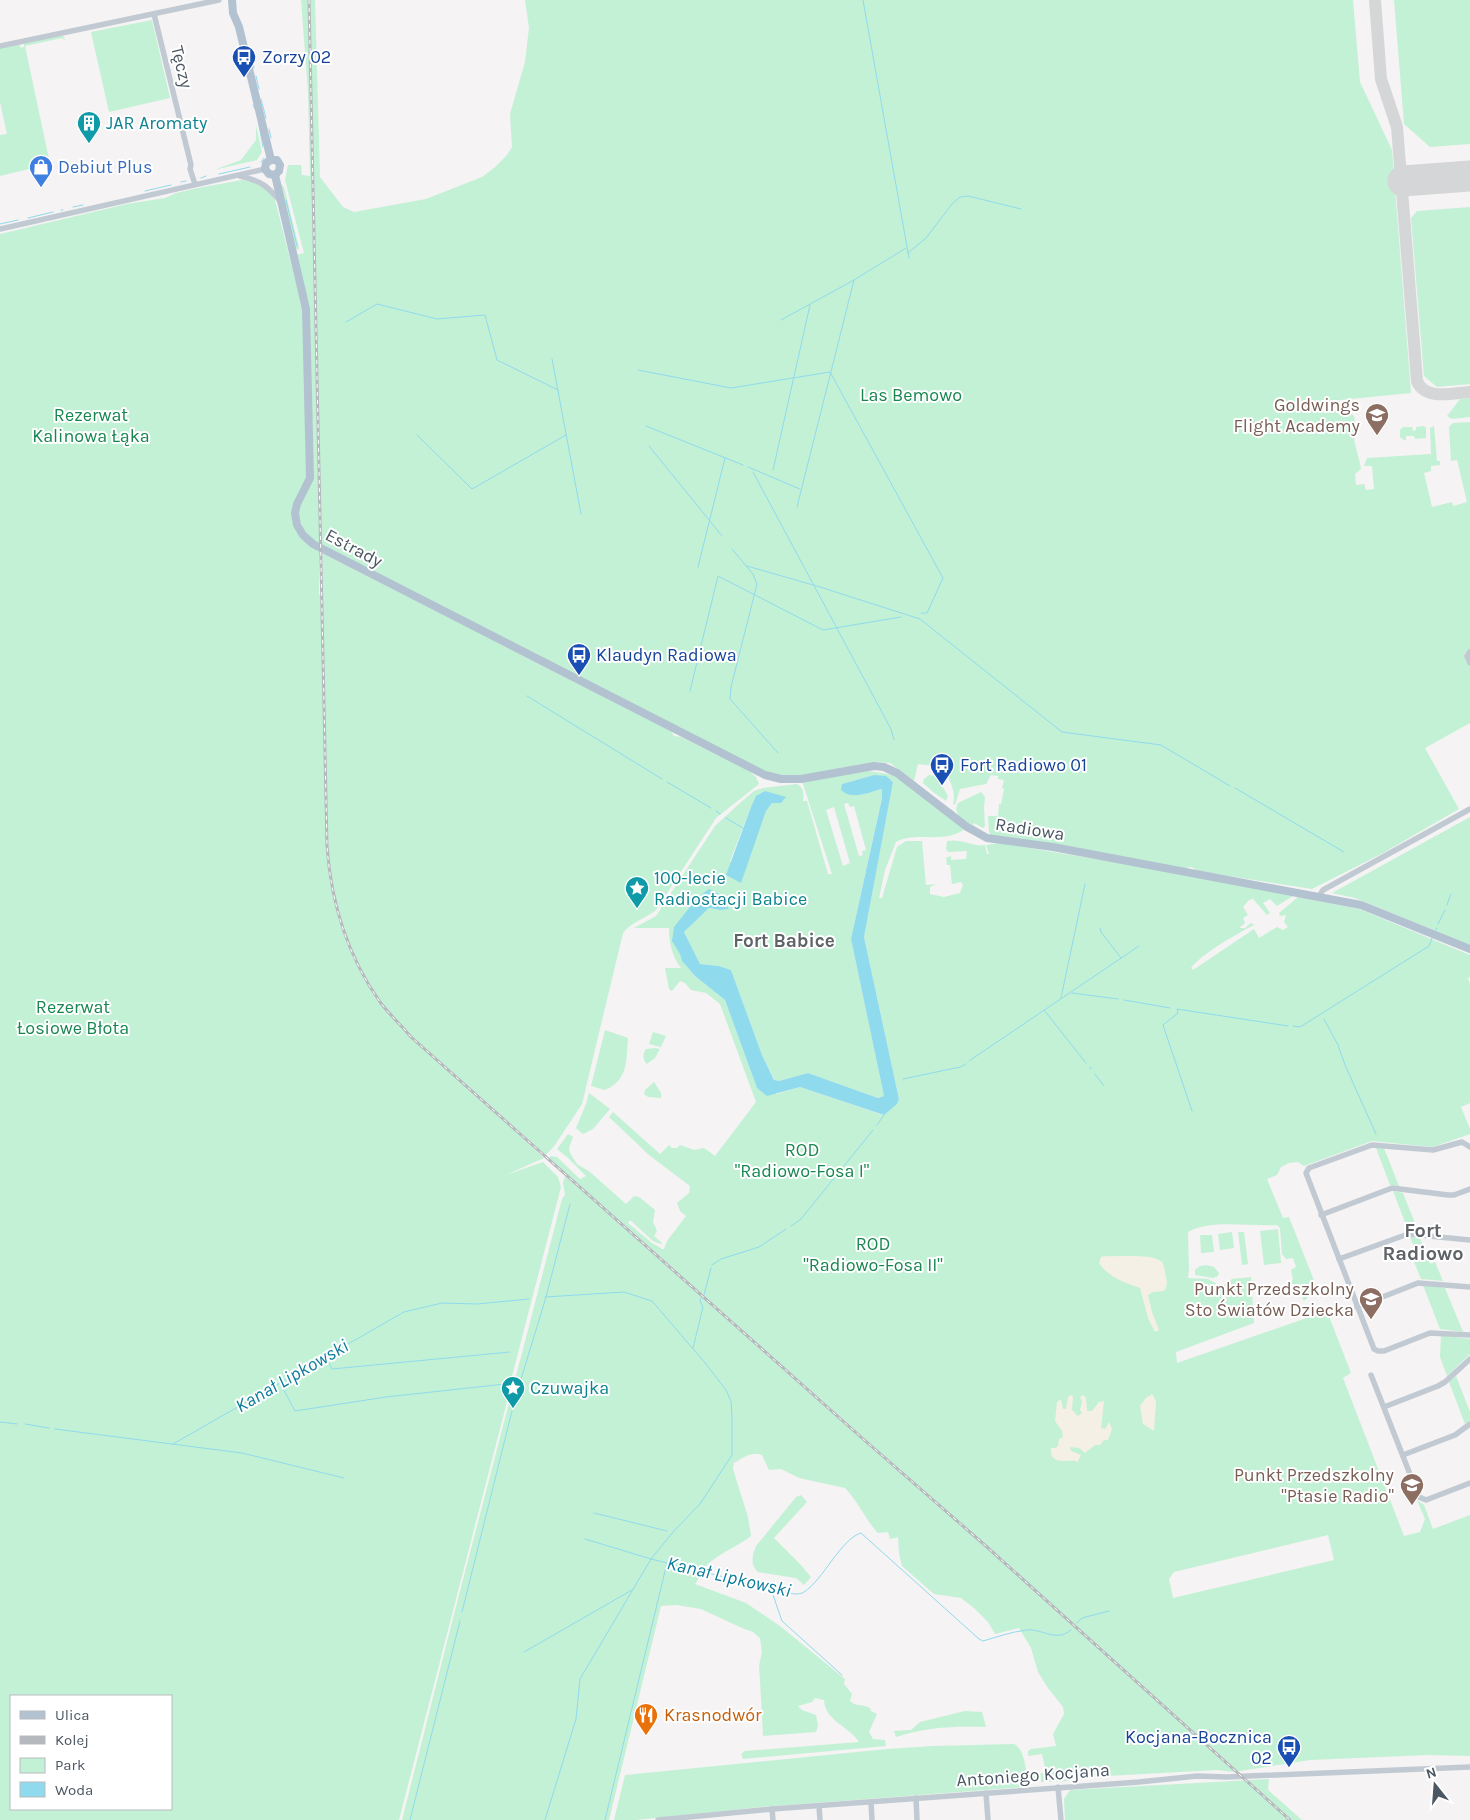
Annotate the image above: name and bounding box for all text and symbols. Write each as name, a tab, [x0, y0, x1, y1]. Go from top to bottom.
street label: Tęczy	[166, 43, 198, 91]
bus stop icon: Zorzy 02	[231, 44, 257, 78]
place label: Zorzy 02	[262, 46, 331, 68]
building icon: JAR Aromaty	[76, 110, 102, 144]
place label: JAR Aromaty	[106, 112, 208, 134]
shop icon: Debiut Plus	[28, 154, 54, 188]
place label: Debiut Plus	[58, 156, 152, 178]
park label: Las Bemowo	[860, 384, 962, 406]
place label: Goldwings Flight Academy	[1233, 394, 1361, 437]
school or university icon: Goldwings Flight Academy	[1364, 402, 1390, 436]
park label: Rezerwat Kalinowa Łąka	[32, 404, 150, 447]
street label: Estrady	[322, 524, 387, 573]
bus stop icon: Klaudyn Radiowa	[566, 642, 592, 676]
place label: Klaudyn Radiowa	[596, 644, 737, 666]
bus stop icon: Fort Radiowo 01	[929, 752, 955, 786]
place label: Fort Radiowo 01	[960, 754, 1087, 776]
street label: Radiowa	[994, 813, 1066, 845]
place label: 100-lecie Radiostacji Babice	[654, 867, 807, 910]
place icon: 100-lecie Radiostacji Babice	[624, 875, 650, 909]
district label: Fort Babice	[733, 930, 835, 952]
park label: Rezerwat Łosiowe Błota	[17, 996, 129, 1039]
park label: ROD "Radiowo-Fosa I"	[735, 1139, 869, 1182]
district label: Fort Radiowo	[1382, 1219, 1464, 1265]
park label: ROD "Radiowo-Fosa II"	[803, 1233, 943, 1276]
place label: Punkt Przedszkolny Sto Światów Dziecka	[1185, 1278, 1355, 1321]
school or university icon: Punkt Przedszkolny Sto Światów Dziecka	[1358, 1286, 1384, 1320]
water label: Kanał Lipkowski	[231, 1335, 353, 1417]
place icon: Czuwajka	[500, 1375, 526, 1409]
place label: Czuwajka	[530, 1377, 609, 1399]
place label: Punkt Przedszkolny "Ptasie Radio"	[1234, 1464, 1395, 1507]
school or university icon: Punkt Przedszkolny "Ptasie Radio"	[1399, 1472, 1425, 1506]
water label: Kanał Lipkowski	[665, 1552, 793, 1602]
legend	[10, 1695, 172, 1810]
restaurant icon: Krasnodwór	[633, 1702, 659, 1736]
place label: Krasnodwór	[664, 1704, 762, 1726]
text: Ulica	[55, 1706, 89, 1724]
place label: Kocjana-Bocznica 02	[1125, 1726, 1272, 1769]
text: Kolej	[55, 1731, 89, 1749]
bus stop icon: Kocjana-Bocznica 02	[1276, 1734, 1302, 1768]
text: Park	[55, 1756, 85, 1774]
street label: Antoniego Kocjana	[955, 1759, 1111, 1791]
north arrow	[1410, 1760, 1460, 1810]
text: N	[1424, 1763, 1439, 1783]
text: Woda	[55, 1781, 93, 1799]

